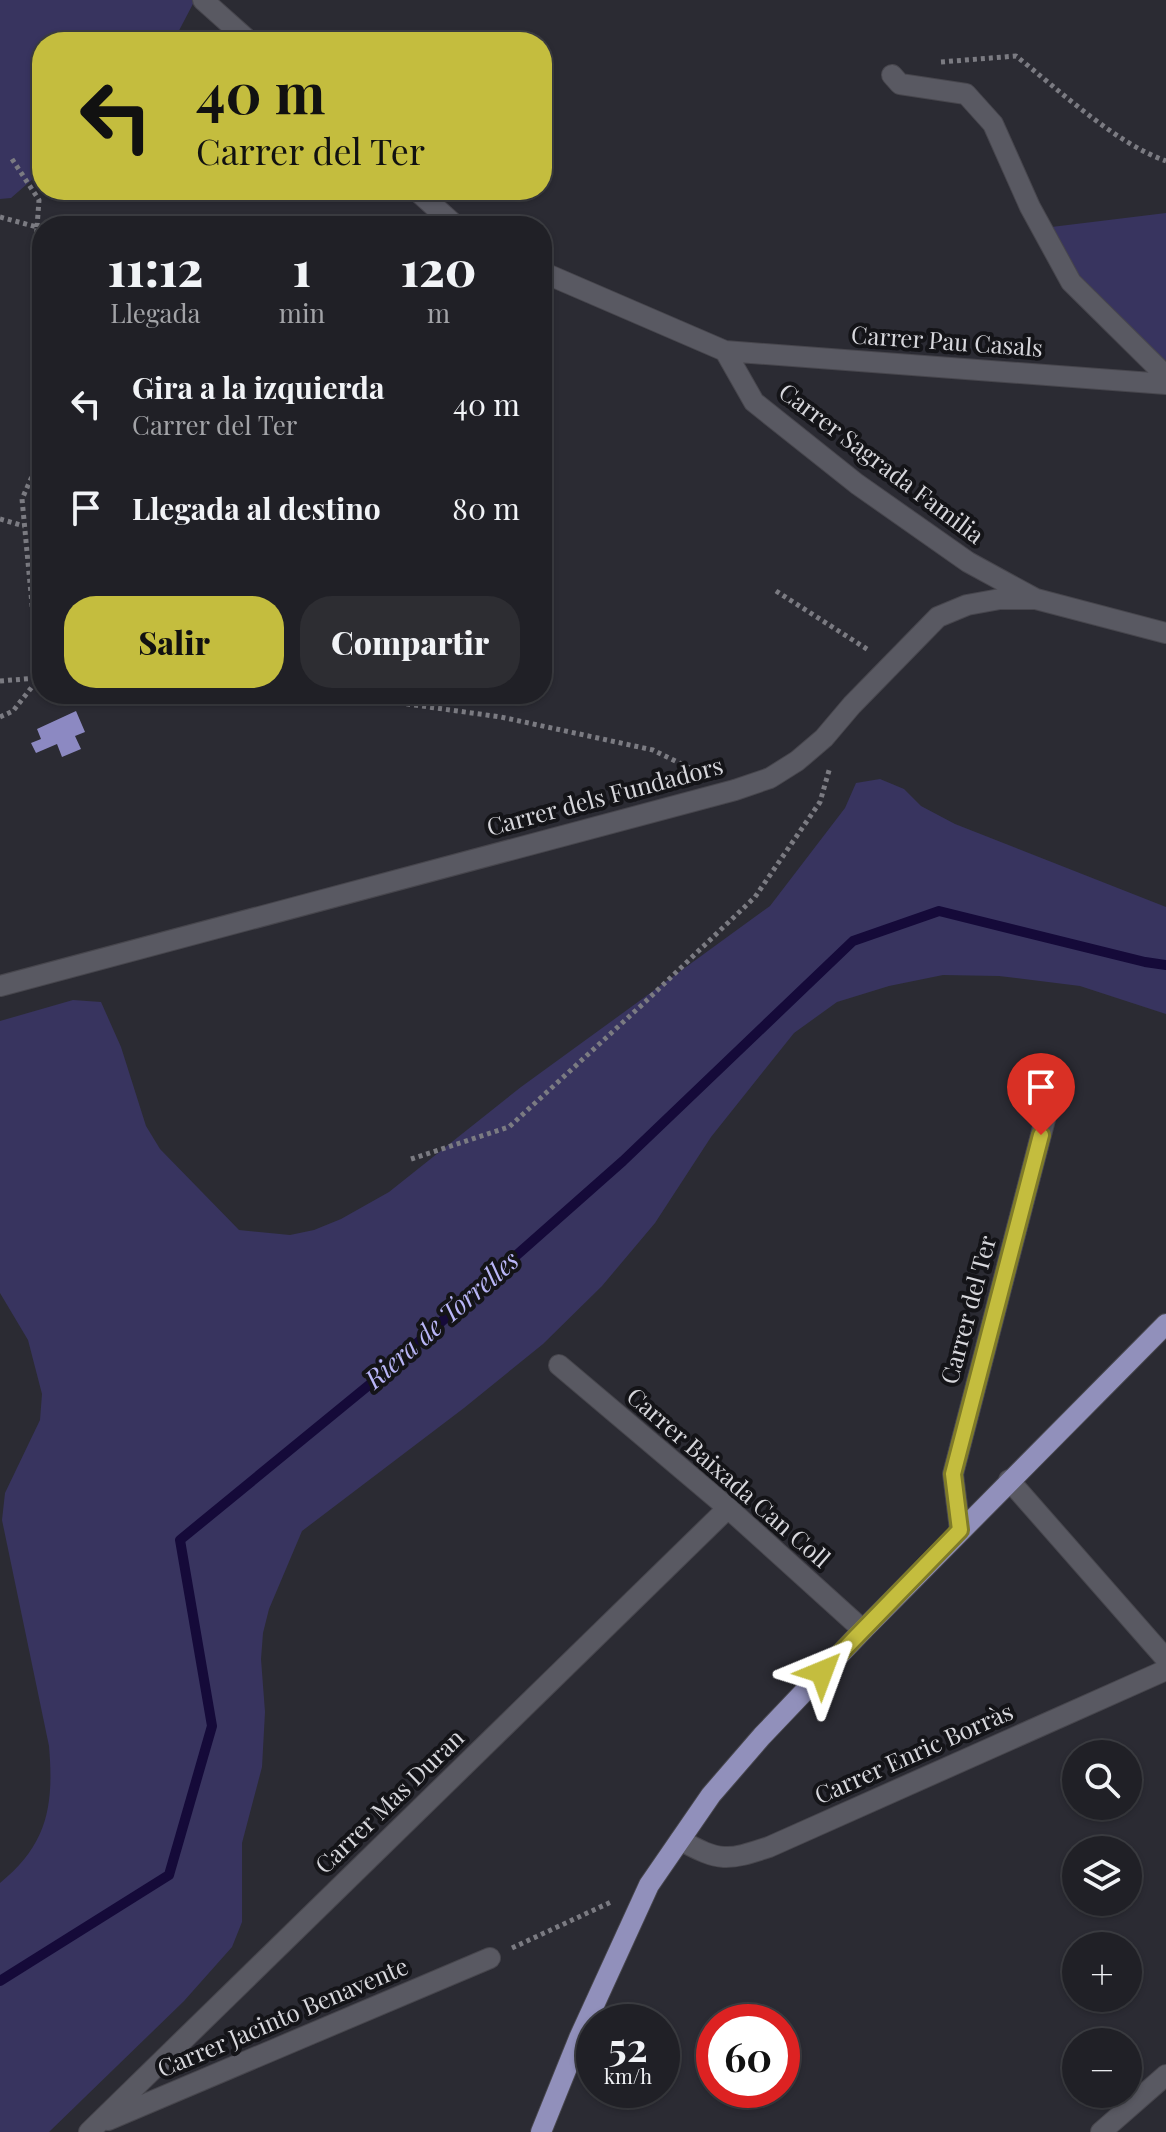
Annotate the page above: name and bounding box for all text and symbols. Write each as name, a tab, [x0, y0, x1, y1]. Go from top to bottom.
text: 40 m	[196, 54, 325, 129]
icon: left	[64, 64, 168, 168]
text: Carrer del Ter	[196, 126, 425, 174]
text: 11:12	[107, 235, 203, 299]
text: 1	[293, 235, 311, 299]
text: 120	[400, 235, 477, 299]
text: Llegada	[110, 295, 200, 330]
text: min	[279, 295, 325, 330]
text: m	[427, 295, 450, 330]
street label: Carrer Pau Casals	[850, 317, 1044, 363]
text: Gira a la izquierda	[132, 367, 385, 407]
street label: Carrer Sagrada Familia	[773, 375, 991, 550]
icon: left	[64, 382, 108, 426]
text: 40 m	[453, 384, 520, 424]
text: Carrer del Ter	[132, 407, 297, 442]
icon: arrive	[64, 486, 108, 530]
text: Llegada al destino	[132, 488, 381, 528]
text: 80 m	[452, 488, 520, 528]
button: Salir	[64, 596, 284, 688]
button: Compartir	[300, 596, 520, 688]
street label: Carrer dels Fundadors	[483, 748, 726, 842]
pin	[1007, 1053, 1075, 1135]
icon: arrive	[1019, 1065, 1063, 1109]
street label: Carrer del Ter	[932, 1231, 1002, 1387]
water label: Riera de Torrelles	[356, 1242, 526, 1396]
street label: Carrer Baixada Can Coll	[621, 1379, 838, 1574]
position arrow	[780, 1630, 864, 1714]
street label: Carrer Enric Borràs	[809, 1694, 1017, 1810]
street label: Carrer Mas Duran	[307, 1721, 470, 1880]
map controls	[1062, 1740, 1142, 2108]
button: search	[1062, 1740, 1142, 1820]
button: layers	[1062, 1836, 1142, 1916]
button: +	[1062, 1932, 1142, 2012]
street label: Carrer Jacinto Benavente	[152, 1949, 412, 2084]
speed limit sign: 60	[696, 2004, 800, 2108]
text: 52	[608, 2019, 648, 2072]
button: −	[1062, 2028, 1142, 2108]
text: km/h	[604, 2062, 652, 2089]

